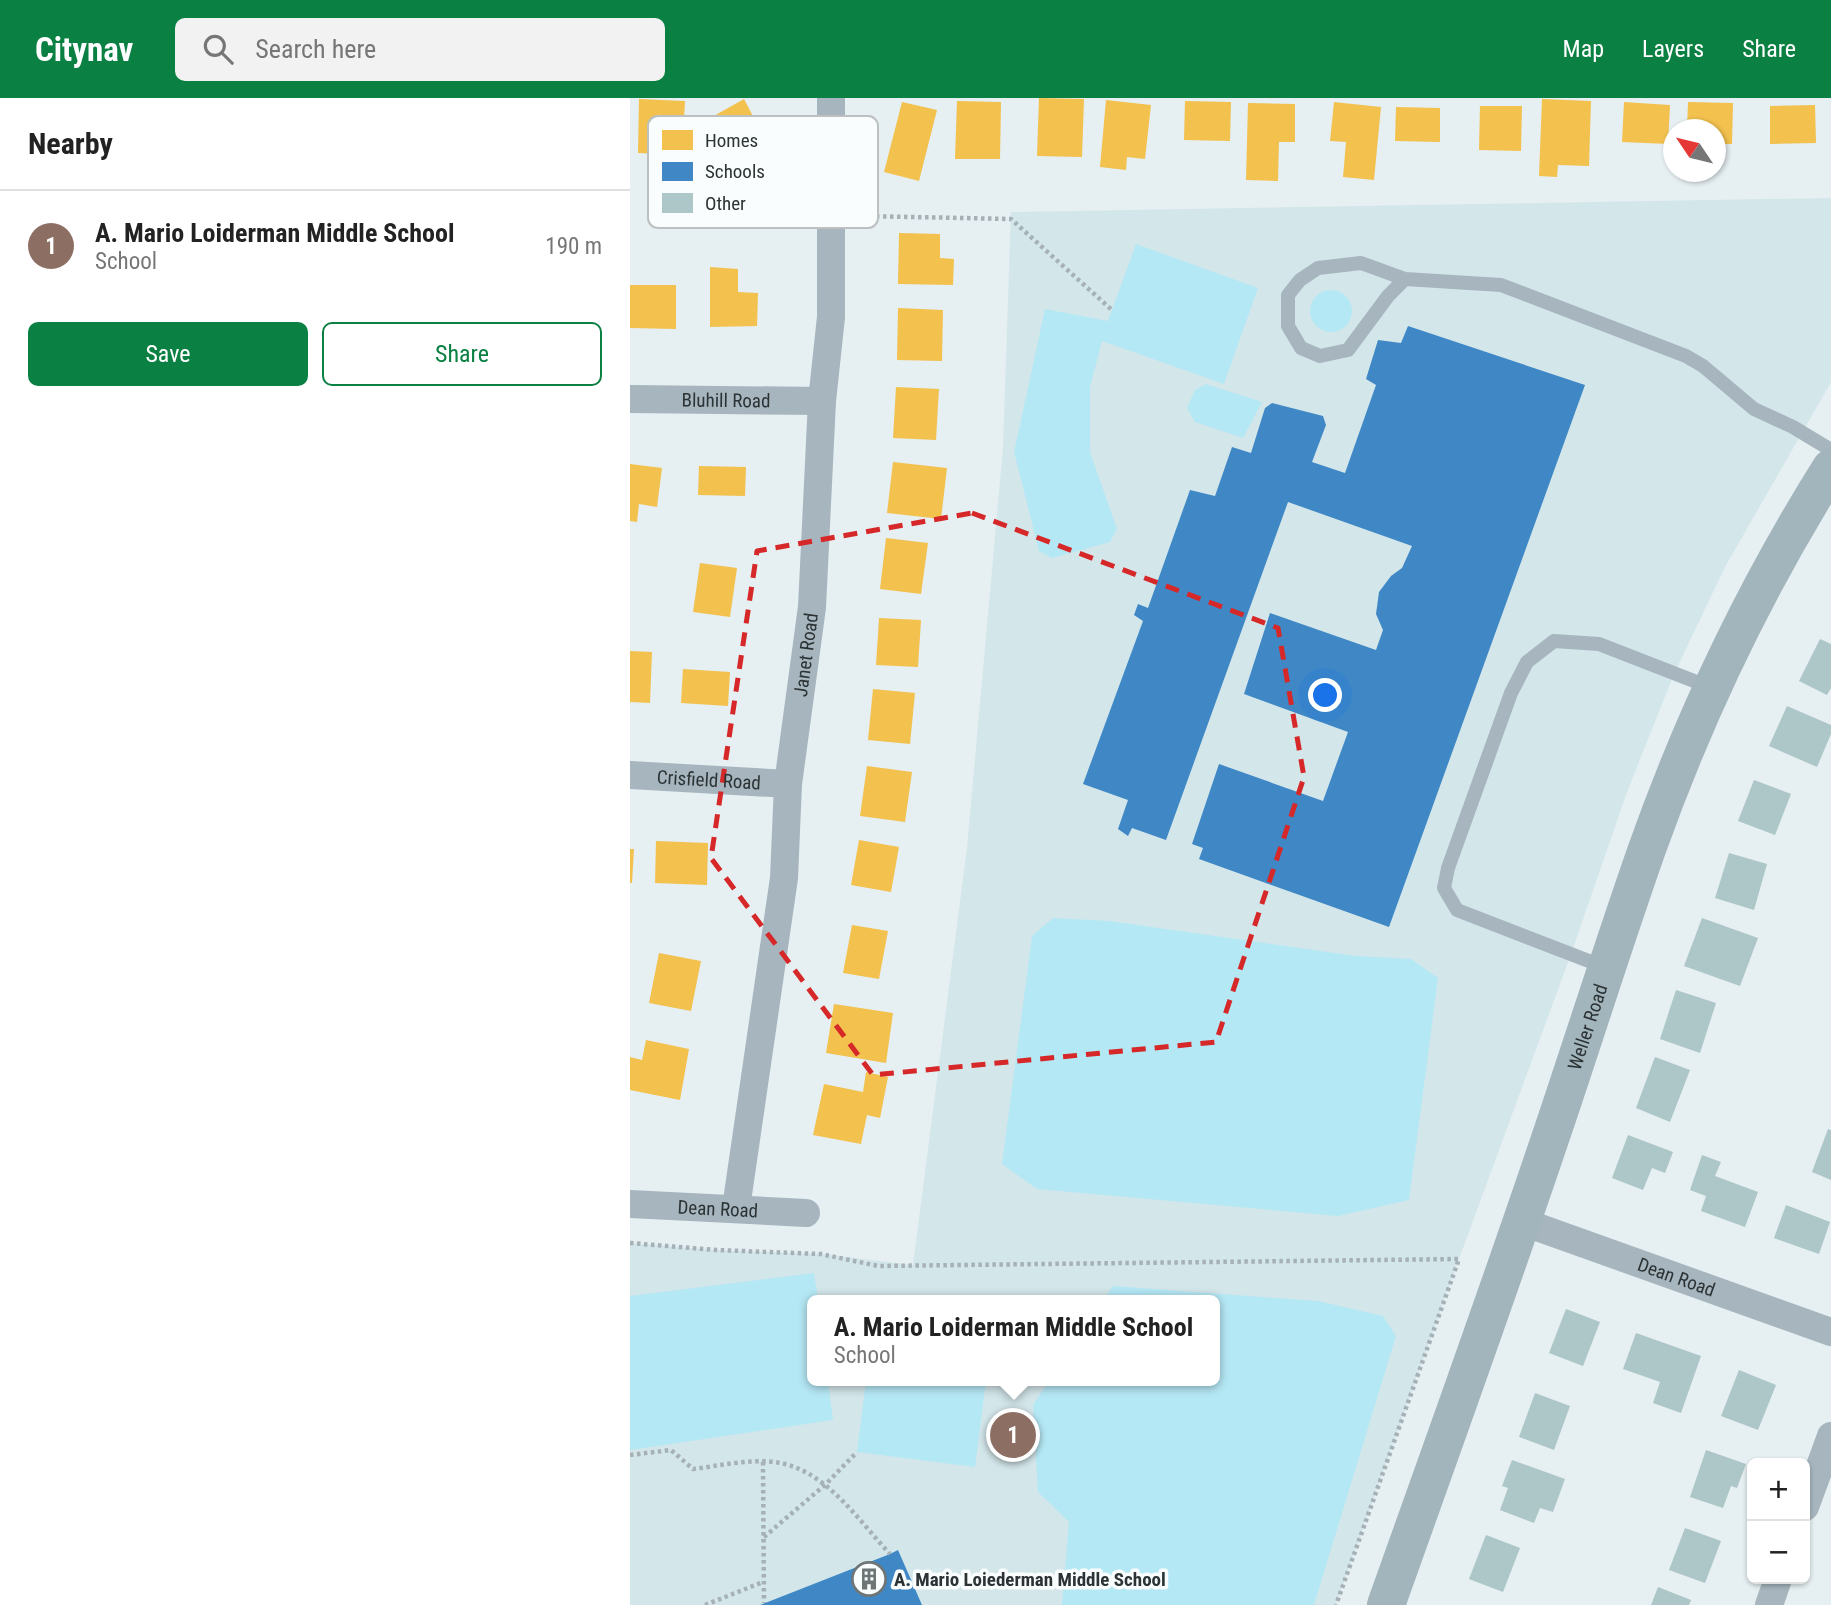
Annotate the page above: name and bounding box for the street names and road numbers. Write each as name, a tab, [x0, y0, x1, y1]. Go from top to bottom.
street label: Bluhill Road	[681, 388, 771, 412]
street label: Janet Road	[788, 611, 823, 698]
street label: Crisfield Road	[656, 765, 762, 794]
street label: Weller Road	[1562, 981, 1612, 1073]
street label: Dean Road	[677, 1195, 759, 1222]
street label: Dean Road	[1635, 1252, 1718, 1301]

